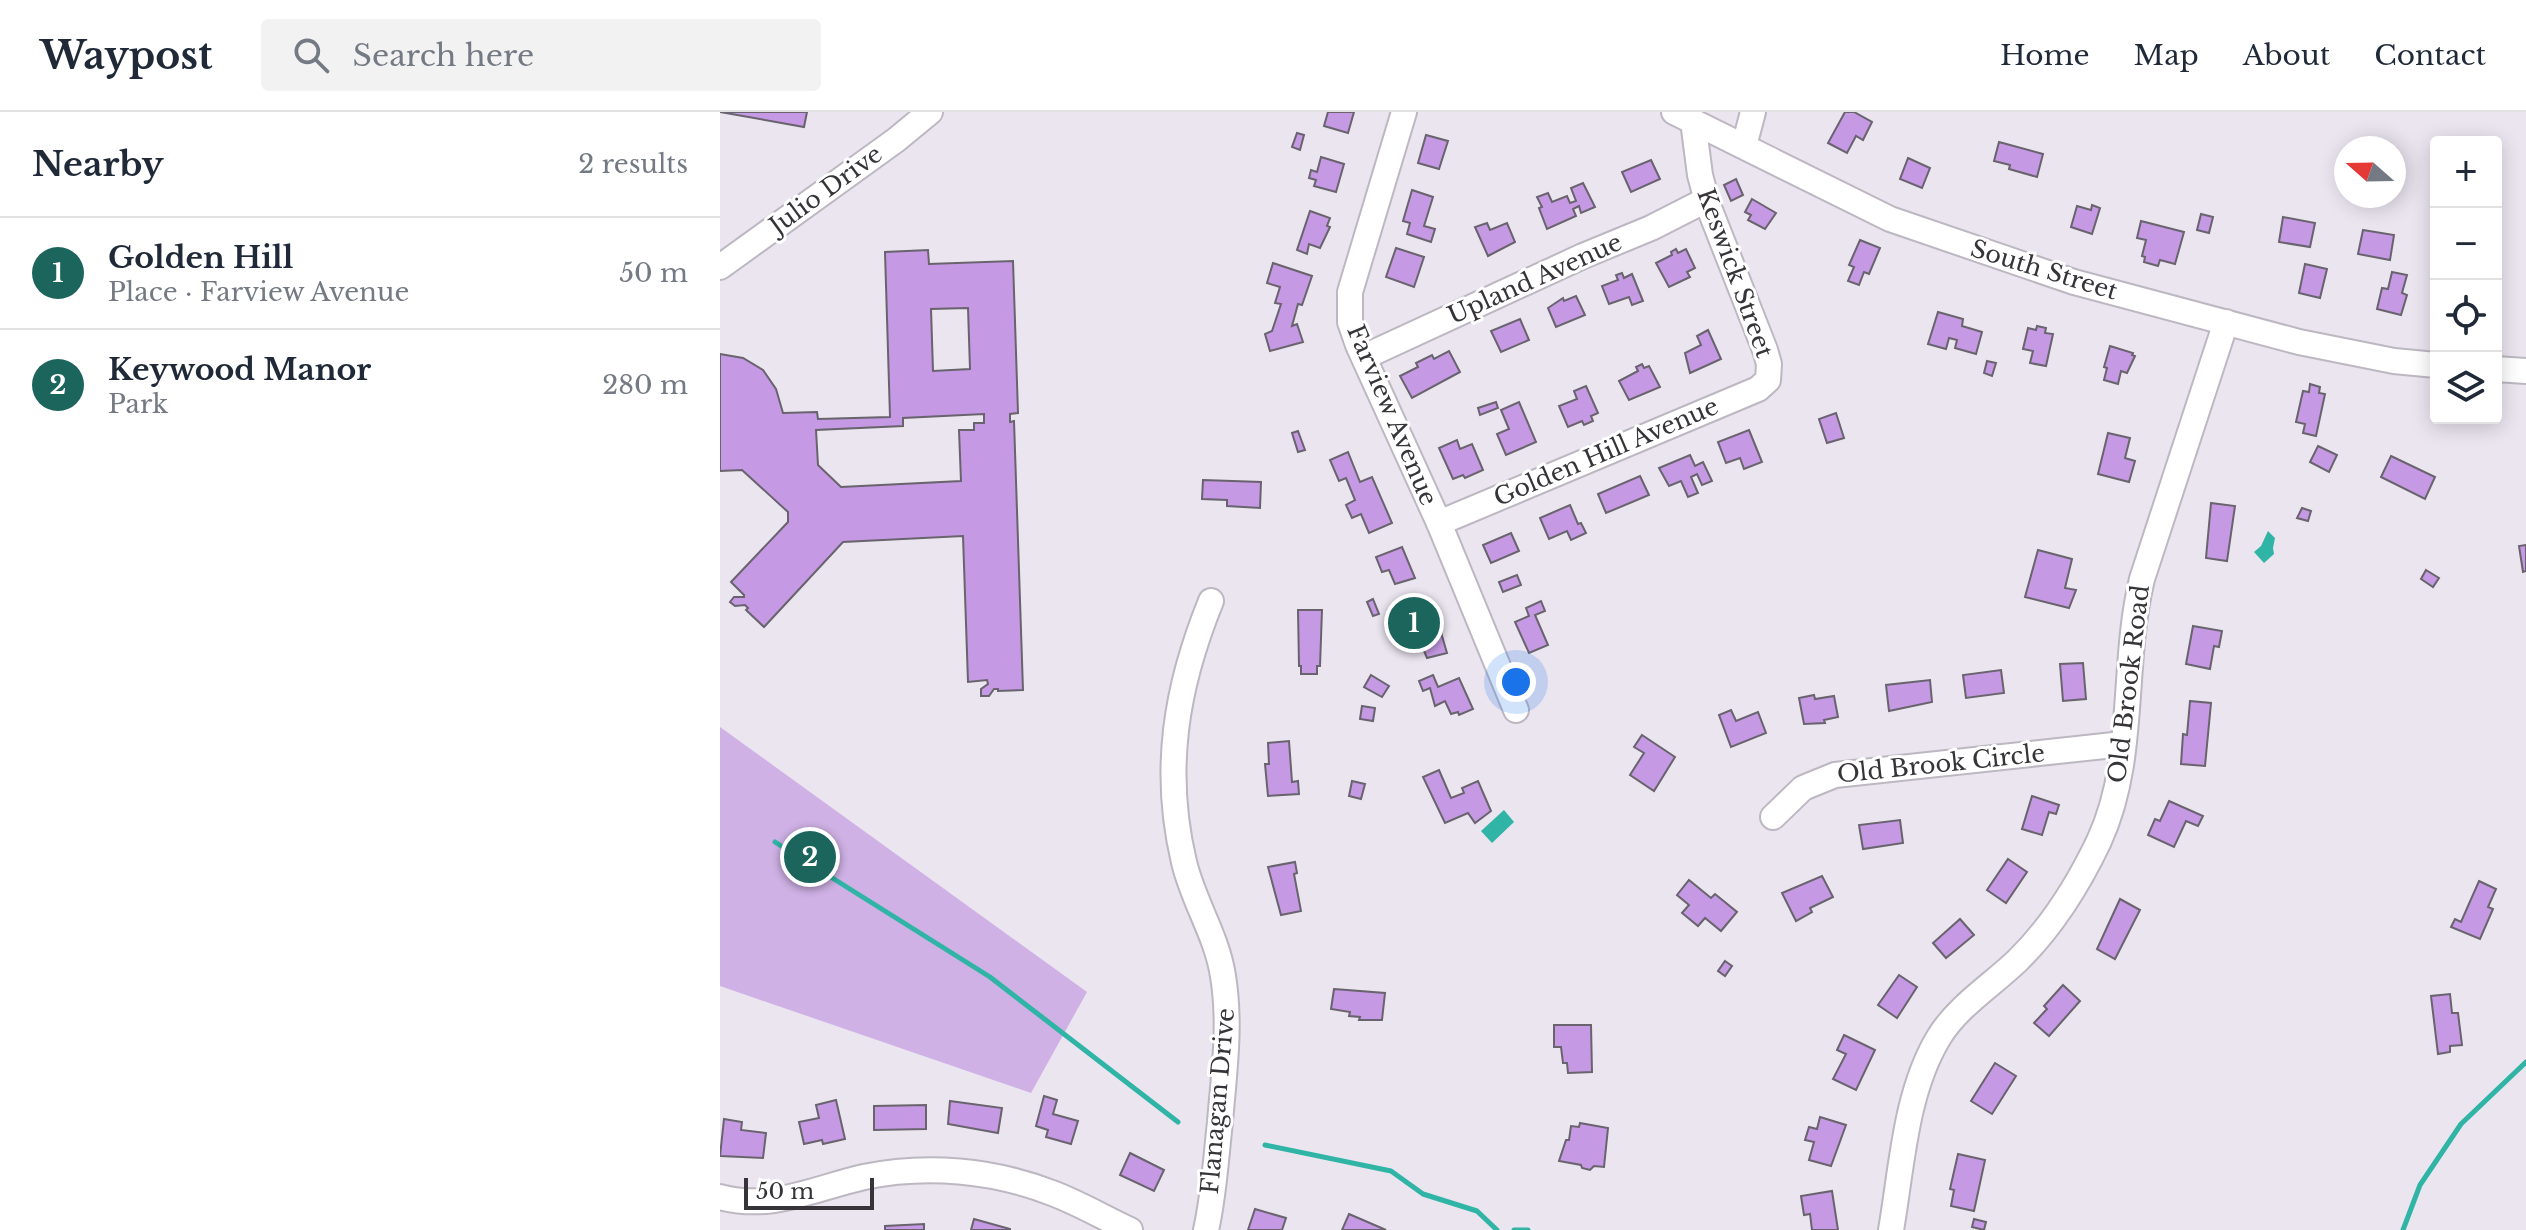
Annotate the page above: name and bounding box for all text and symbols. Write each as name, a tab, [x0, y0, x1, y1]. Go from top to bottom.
search box	[261, 19, 821, 91]
text: Waypost	[40, 32, 213, 79]
icon: search	[289, 33, 333, 77]
text: Search here	[353, 37, 534, 74]
text: Home	[2000, 38, 2090, 73]
text: Map	[2134, 38, 2199, 73]
text: About	[2243, 38, 2330, 73]
text: Contact	[2374, 38, 2486, 73]
north arrow	[2334, 136, 2406, 208]
map controls	[2430, 136, 2502, 424]
button: +	[2430, 136, 2502, 208]
street label: Julio Drive	[761, 139, 888, 242]
text: Nearby	[32, 143, 164, 185]
text: 2 results	[578, 148, 688, 180]
street label: Keswick Street	[1691, 184, 1779, 361]
button: −	[2430, 208, 2502, 280]
street label: Upland Avenue	[1443, 227, 1626, 330]
street label: South Street	[1967, 233, 2121, 306]
text: Golden Hill	[108, 239, 293, 276]
text: 1	[52, 257, 64, 289]
text: 50 m	[619, 257, 688, 289]
text: Place · Farview Avenue	[108, 276, 409, 308]
button: locate	[2430, 280, 2502, 352]
street label: Farview Avenue	[1341, 320, 1444, 509]
text: Keywood Manor	[108, 351, 371, 388]
button: layers	[2430, 352, 2502, 424]
text: 2	[50, 369, 66, 401]
text: 280 m	[602, 369, 688, 401]
text: Park	[108, 388, 168, 420]
street label: Golden Hill Avenue	[1489, 391, 1722, 512]
street label: Old Brook Road	[2102, 583, 2155, 785]
pin: 1	[1388, 593, 1440, 653]
your location	[1496, 662, 1536, 702]
street label: Old Brook Circle	[1836, 738, 2046, 789]
pin: 2	[784, 827, 836, 887]
street label: Flanagan Drive	[1195, 1007, 1240, 1195]
scale bar	[744, 1174, 874, 1210]
text: 50 m	[756, 1178, 814, 1205]

